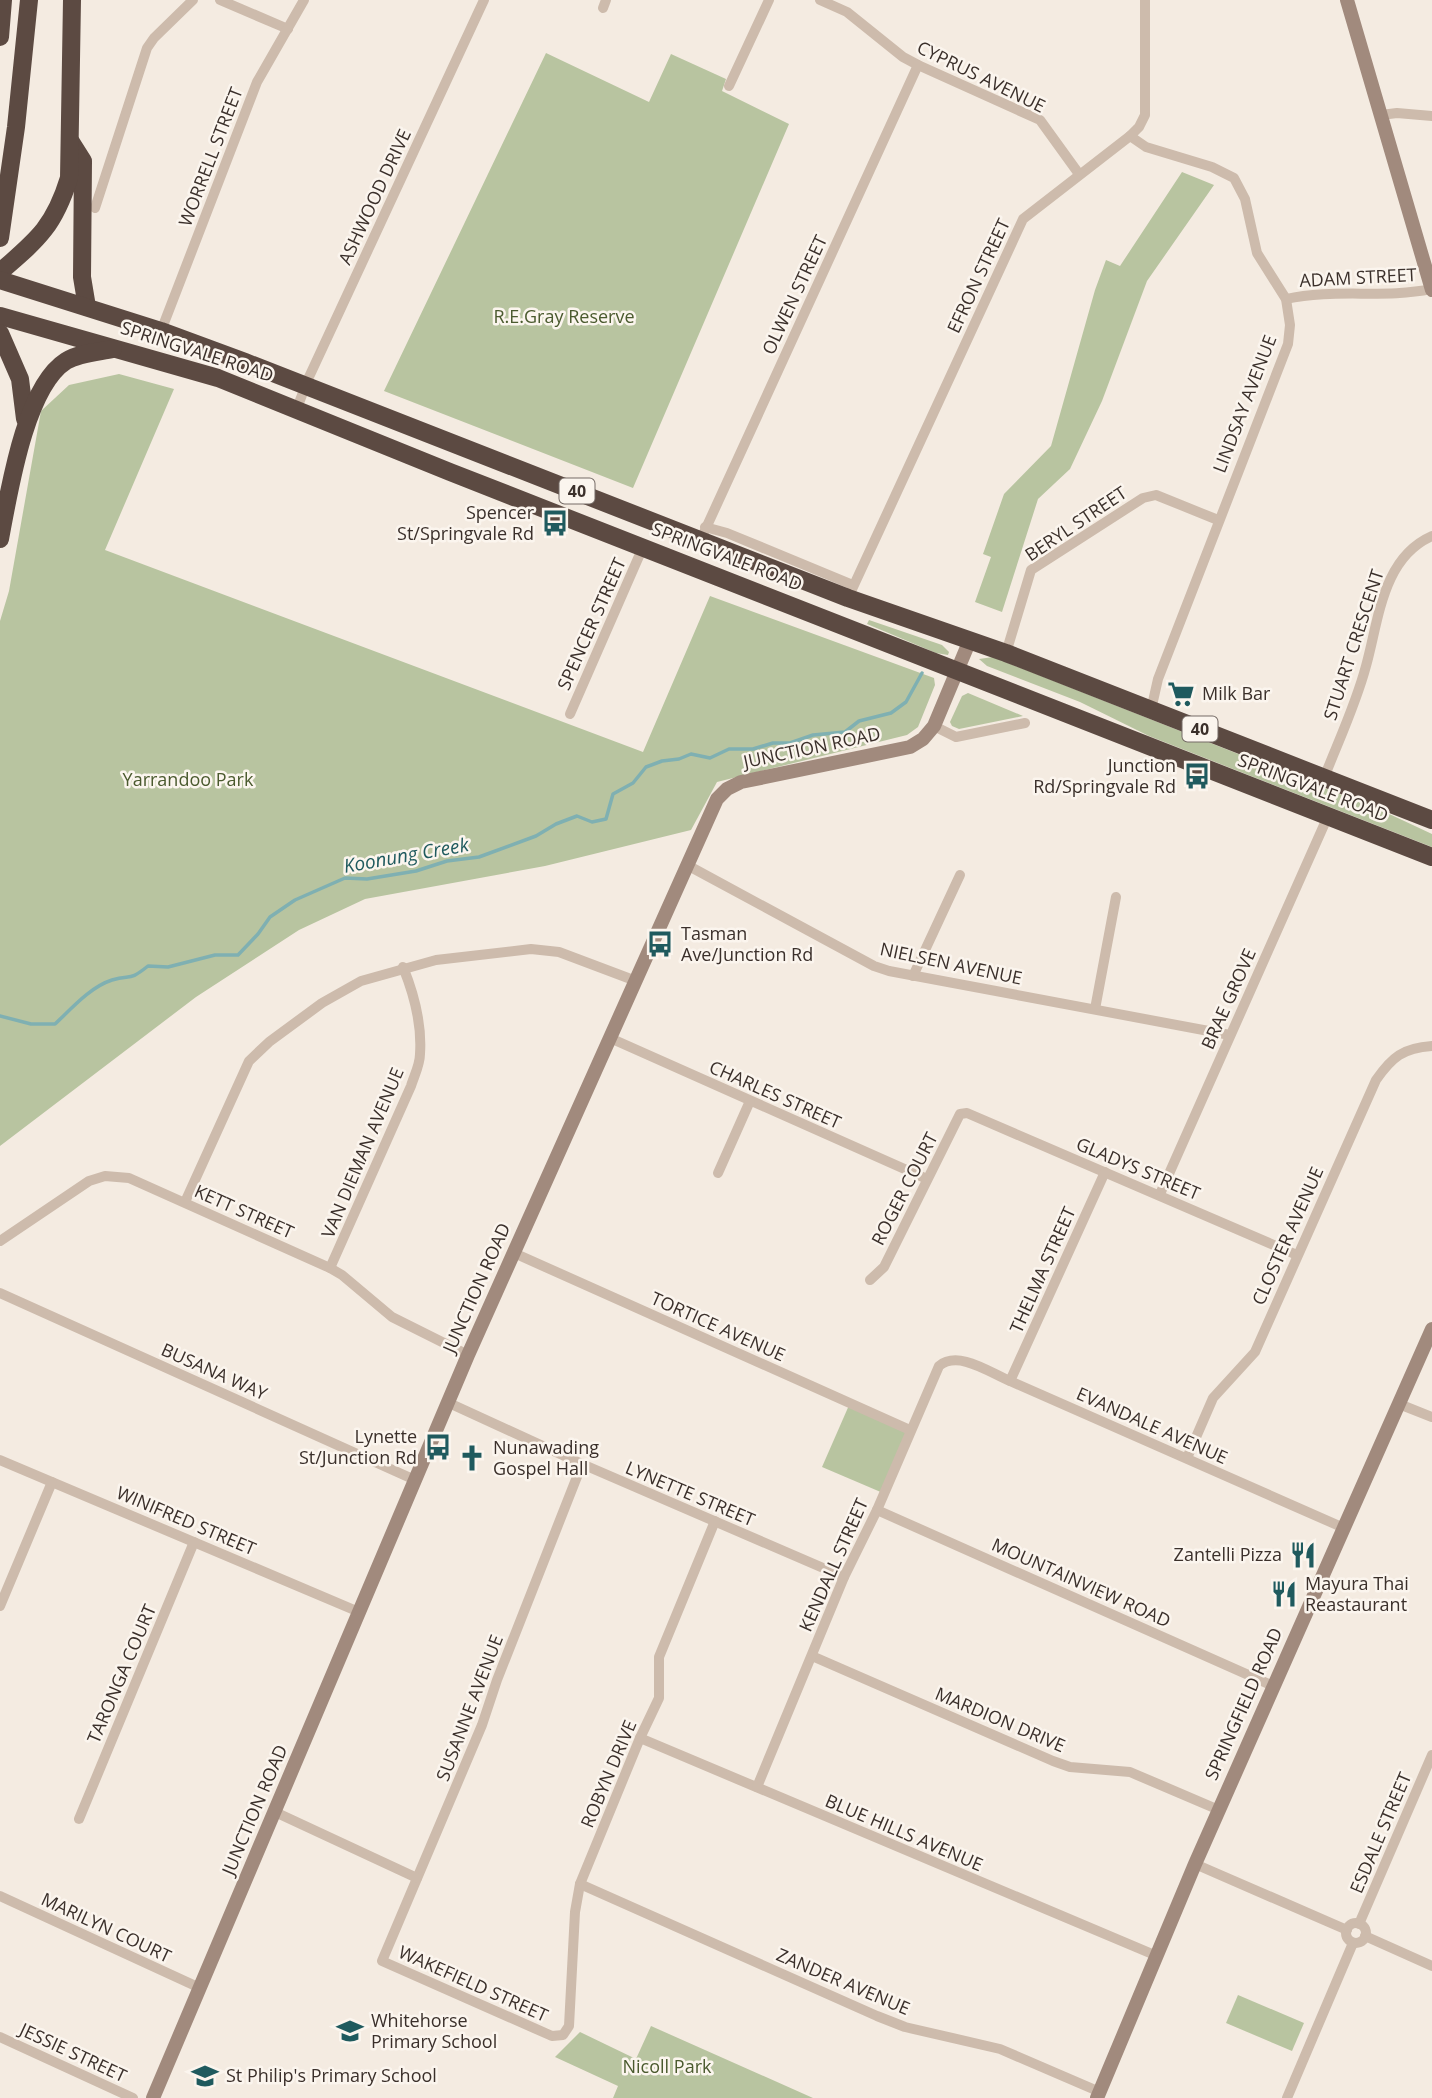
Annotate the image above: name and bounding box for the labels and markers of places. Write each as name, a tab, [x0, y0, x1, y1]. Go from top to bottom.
place label: Spencer St/Springvale Rd	[397, 500, 535, 545]
bus stop icon: Spencer St/Springvale Rd	[540, 508, 570, 538]
supermarket icon: Milk Bar	[1166, 679, 1196, 709]
place label: Milk Bar	[1202, 681, 1271, 705]
place label: Junction Rd/Springvale Rd	[1033, 753, 1176, 798]
bus stop icon: Junction Rd/Springvale Rd	[1182, 761, 1212, 791]
place label: Tasman Ave/Junction Rd	[681, 921, 813, 966]
bus stop icon: Tasman Ave/Junction Rd	[645, 929, 675, 959]
place label: Lynette St/Junction Rd	[299, 1424, 417, 1469]
bus stop icon: Lynette St/Junction Rd	[423, 1432, 453, 1462]
place label: Nunawading Gospel Hall	[493, 1435, 599, 1480]
church icon: Nunawading Gospel Hall	[457, 1443, 487, 1473]
restaurant icon: Zantelli Pizza	[1288, 1540, 1318, 1570]
place label: Zantelli Pizza	[1174, 1542, 1282, 1566]
place label: Mayura Thai Reastaurant	[1305, 1571, 1409, 1616]
restaurant icon: Mayura Thai Reastaurant	[1269, 1579, 1299, 1609]
place label: Whitehorse Primary School	[371, 2008, 497, 2053]
school or university icon: Whitehorse Primary School	[335, 2016, 365, 2046]
school or university icon: St Philip's Primary School	[190, 2061, 220, 2091]
place label: St Philip's Primary School	[226, 2063, 437, 2087]

